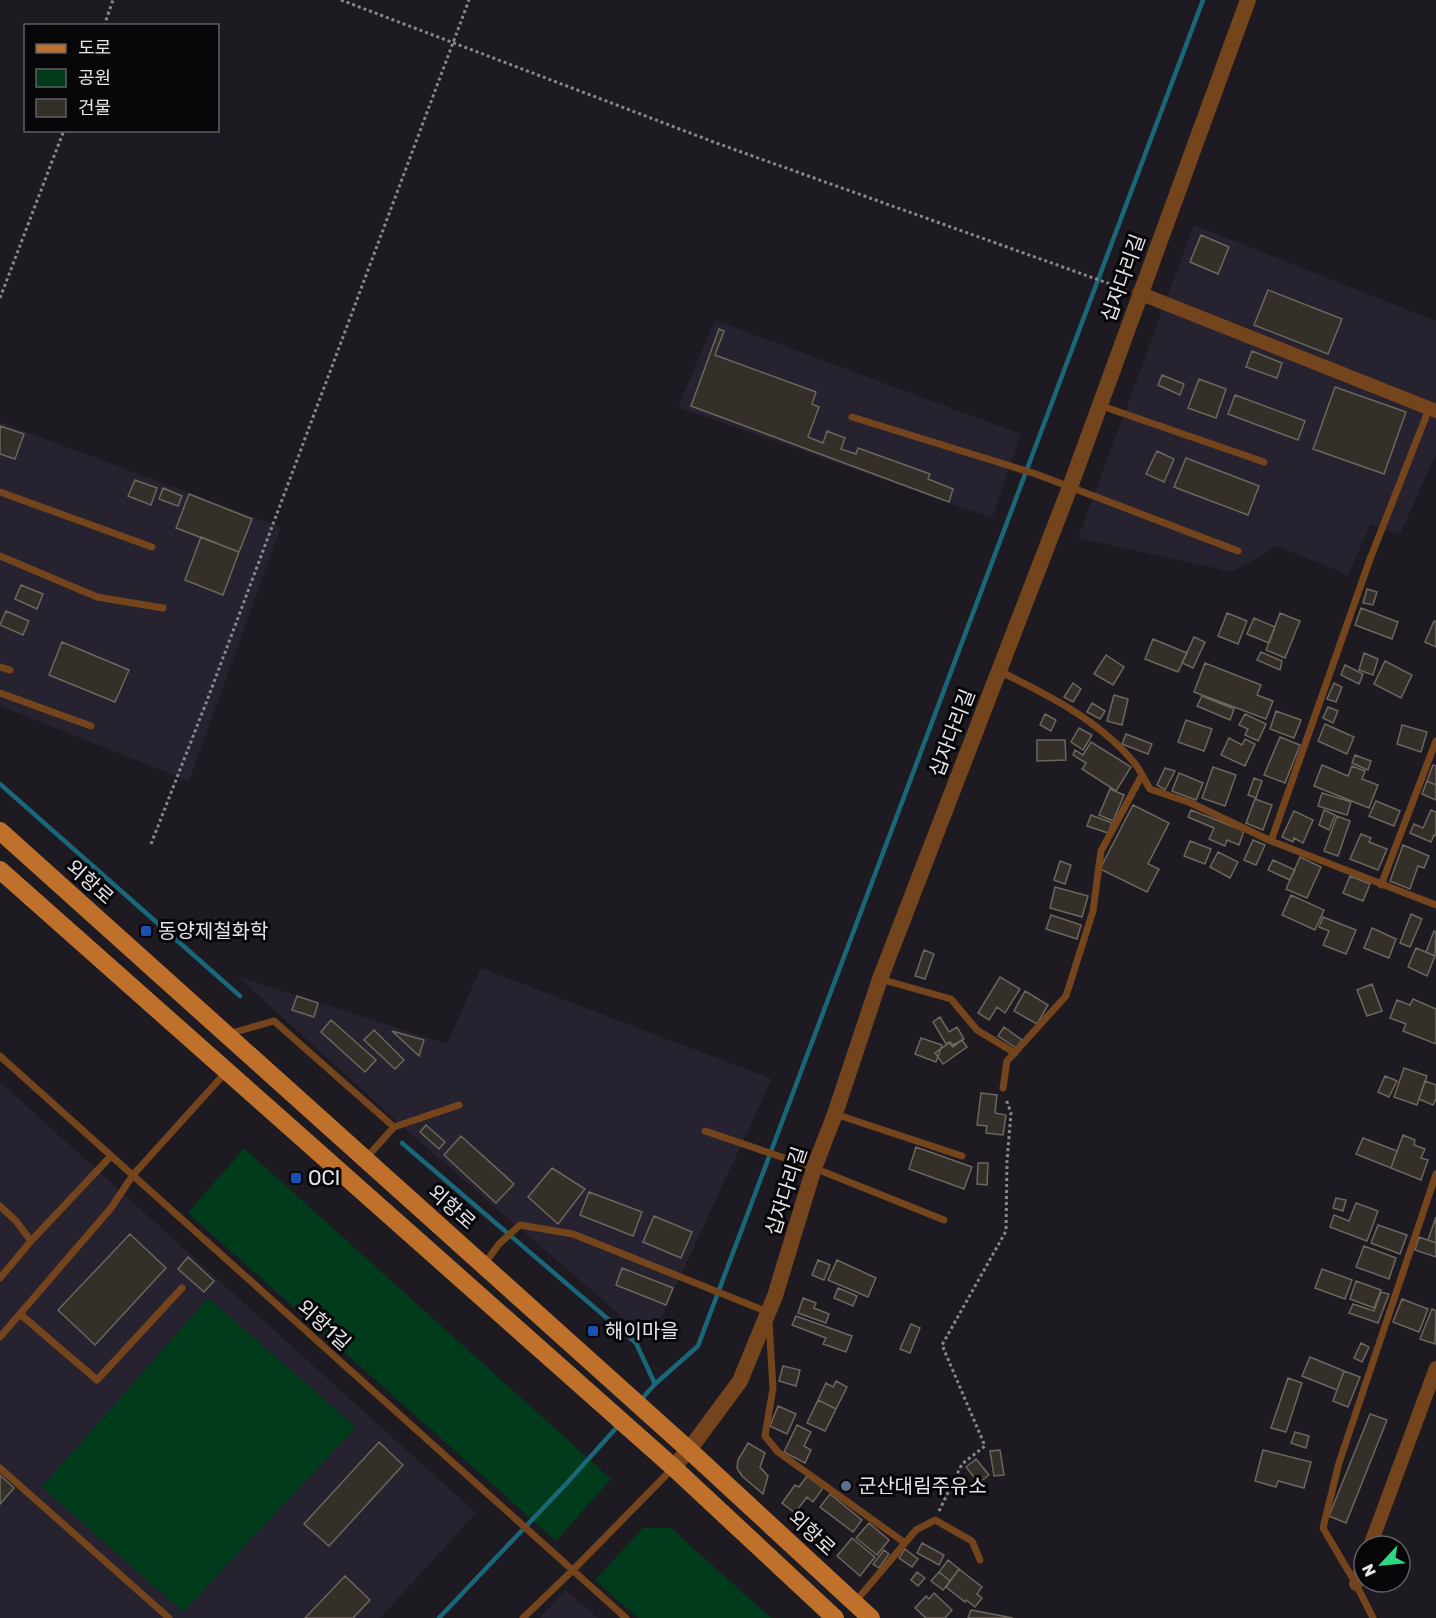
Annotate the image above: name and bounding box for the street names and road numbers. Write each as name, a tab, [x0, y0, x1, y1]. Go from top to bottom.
street label: 십자다리길	[1096, 231, 1150, 325]
street label: 십자다리길	[924, 686, 980, 780]
street label: 외항로	[61, 855, 119, 909]
street label: 십자다리길	[760, 1144, 812, 1238]
street label: 외항로	[423, 1180, 481, 1234]
street label: 외항1길	[292, 1295, 356, 1355]
street label: 외항로	[784, 1505, 840, 1561]

